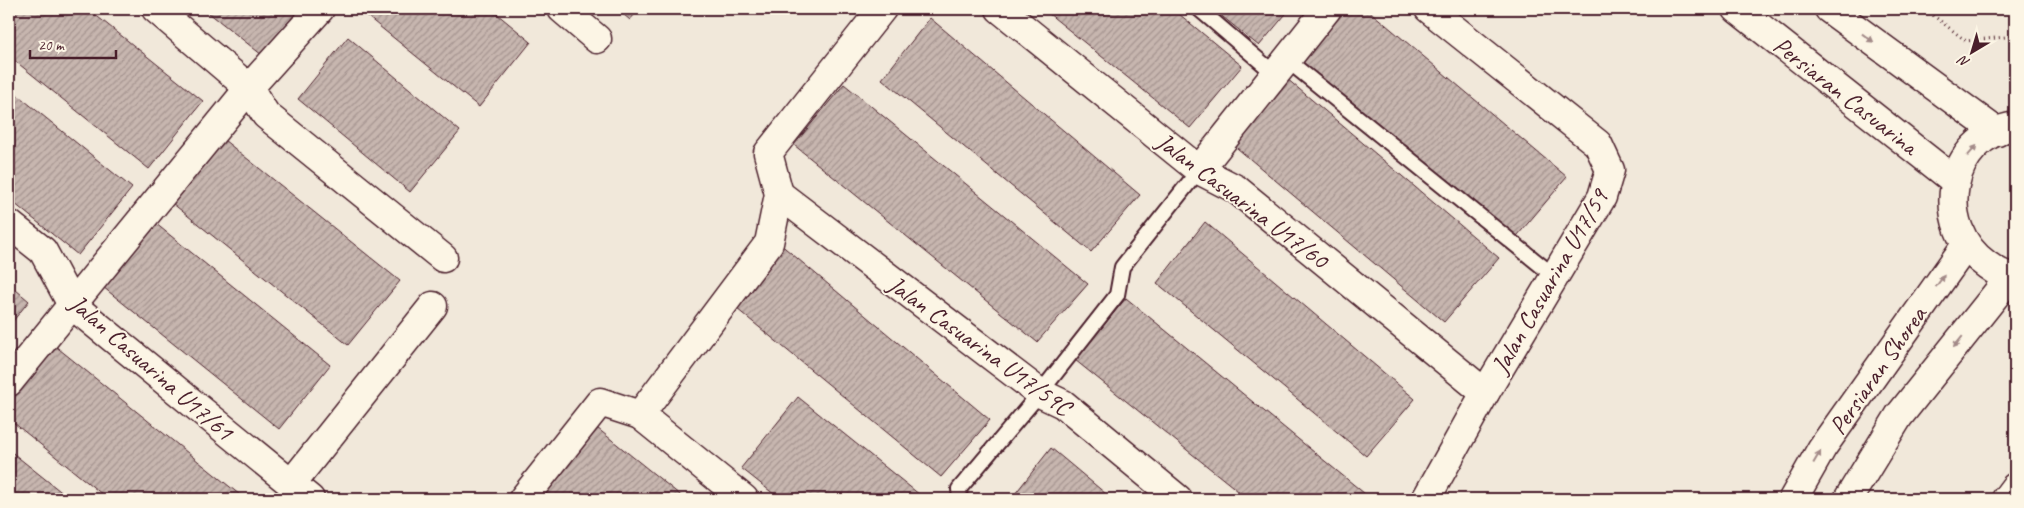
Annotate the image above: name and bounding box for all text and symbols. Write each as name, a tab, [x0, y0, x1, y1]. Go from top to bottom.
scale bar	[30, 28, 116, 60]
north arrow	[1946, 28, 1996, 78]
street label: Persiaran Casuarina	[1767, 29, 1926, 164]
one-way arrow	[1861, 32, 1874, 43]
text: 20 m	[38, 36, 65, 55]
text: N	[1954, 51, 1973, 71]
street label: Jalan Casuarina U17/60	[1149, 125, 1336, 277]
one-way arrow	[1966, 146, 1978, 158]
street label: Jalan Casuarina U17/59	[1484, 182, 1616, 380]
street label: Jalan Casuarina U17/59C	[881, 268, 1079, 424]
one-way arrow	[1935, 274, 1945, 288]
street label: Jalan Casuarina U17/61	[62, 287, 241, 449]
street label: Persiaran Shorea	[1822, 299, 1935, 441]
one-way arrow	[1952, 335, 1963, 348]
one-way arrow	[1812, 450, 1821, 463]

